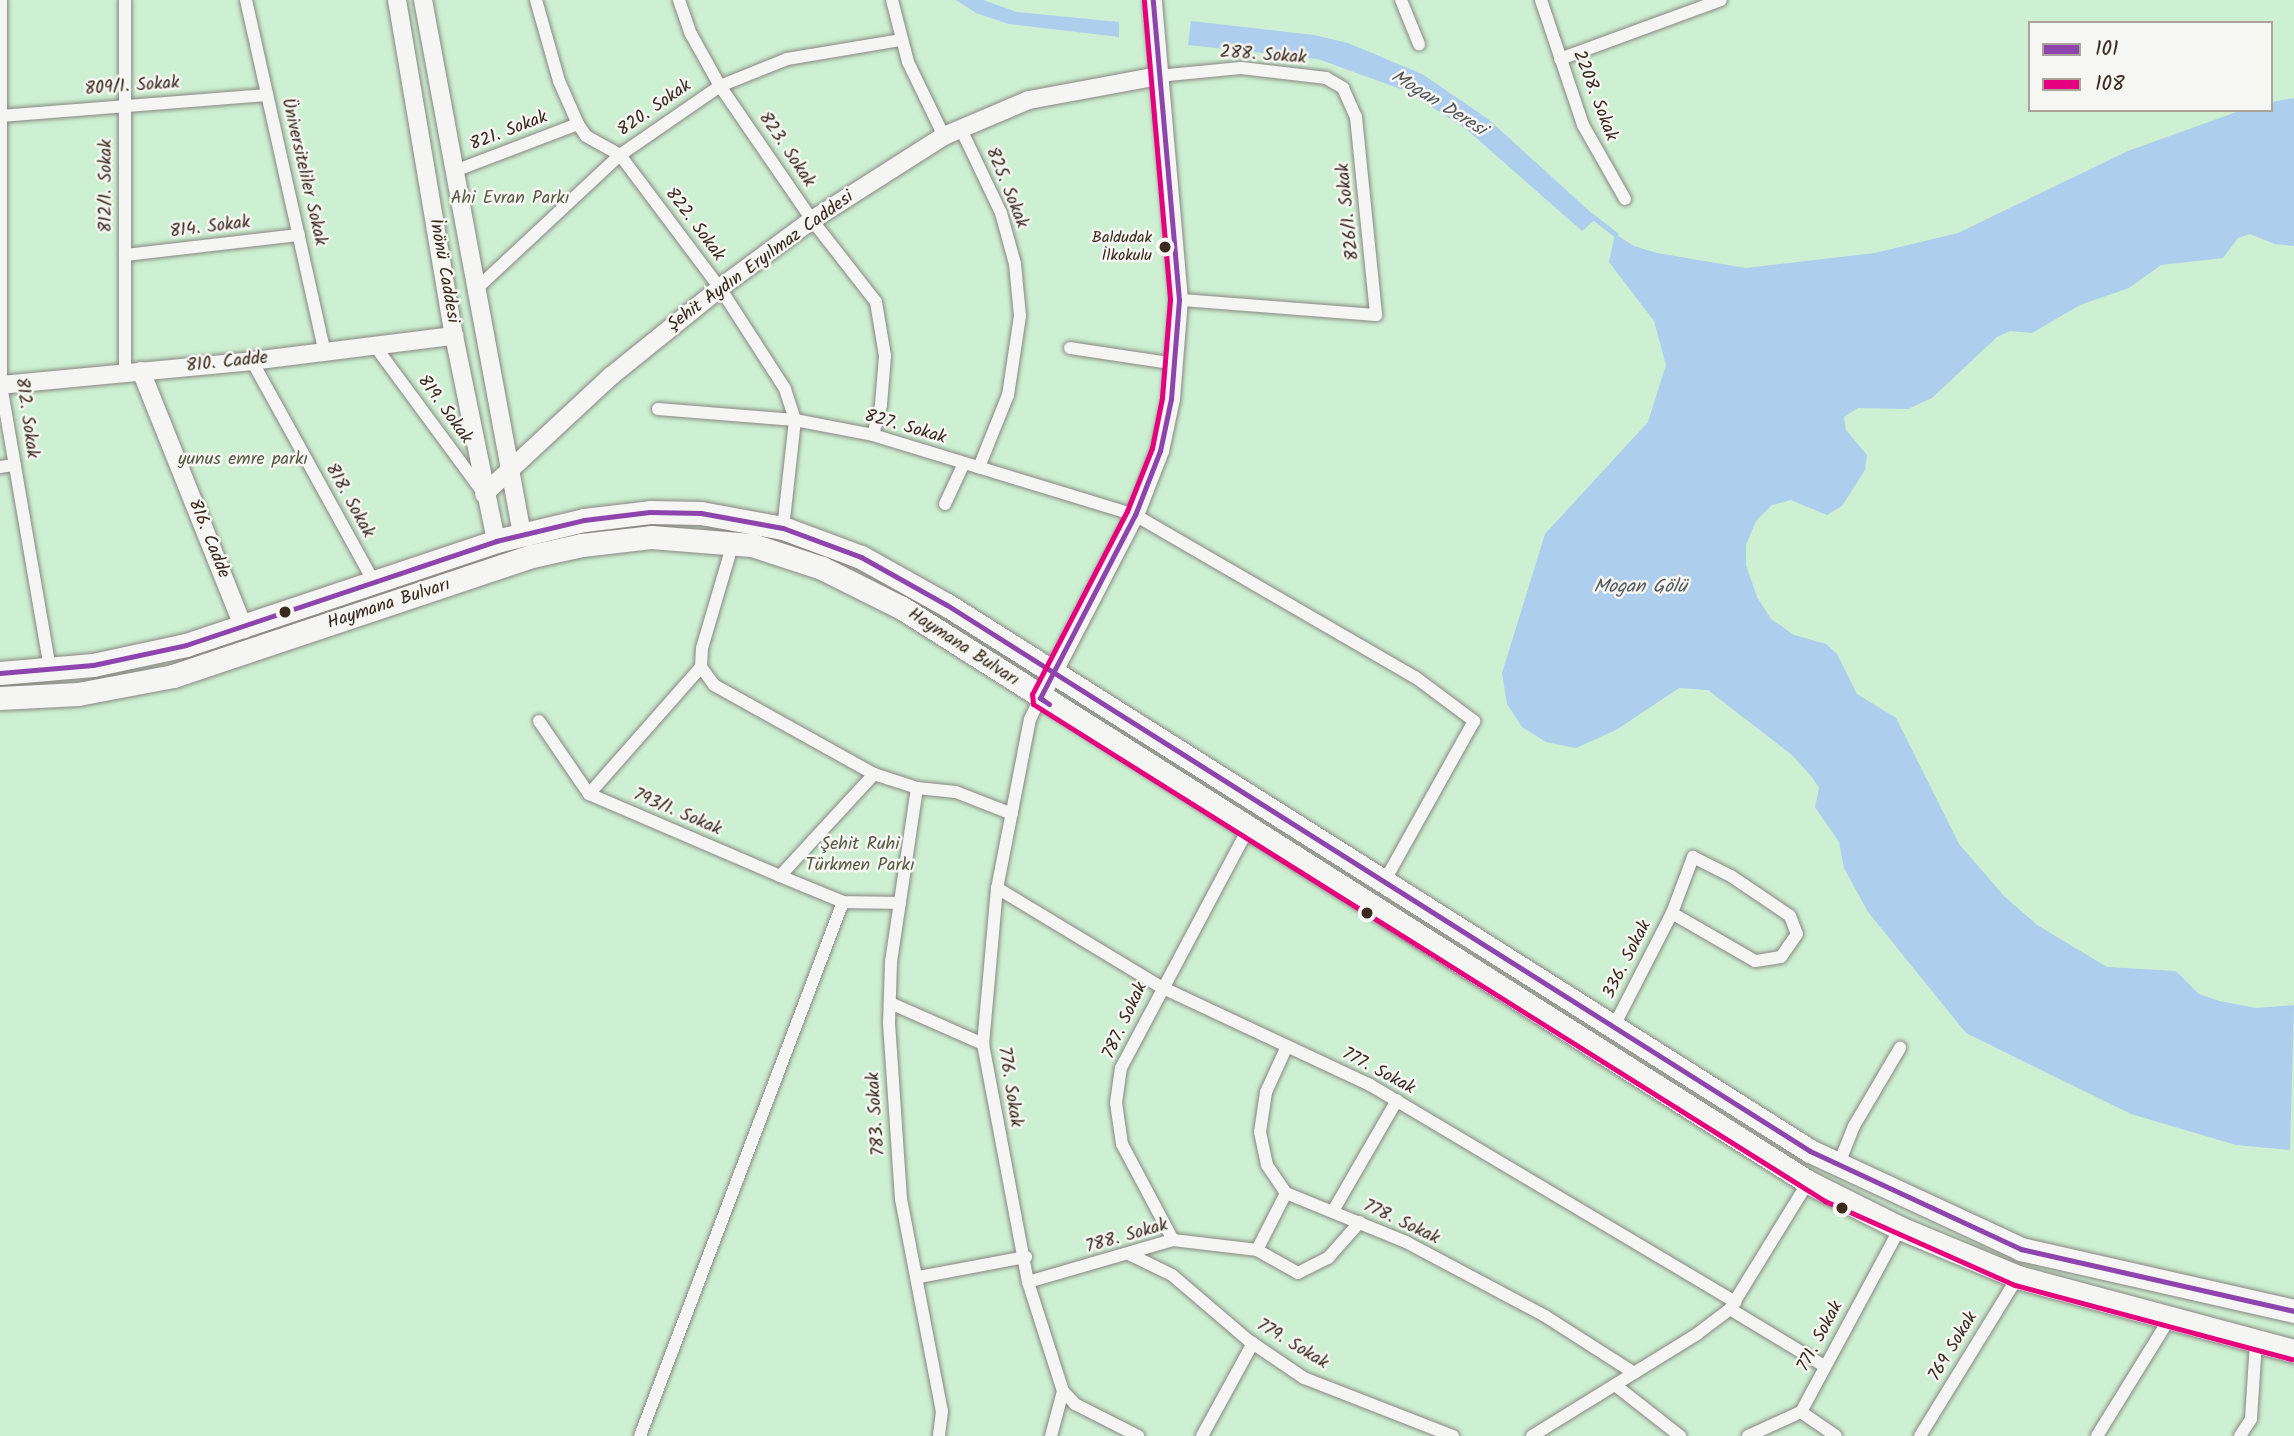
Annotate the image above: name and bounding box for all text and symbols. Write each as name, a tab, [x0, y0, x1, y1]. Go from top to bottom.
legend	[2028, 21, 2273, 112]
text: 101	[2095, 33, 2119, 66]
street label: 288. Sokak	[1219, 42, 1307, 70]
street label: 2208. Sokak	[1567, 48, 1621, 144]
water label: Mogan Deresi	[1386, 66, 1490, 142]
text: 108	[2095, 68, 2125, 101]
street label: 809/1. Sokak	[84, 73, 180, 101]
street label: 820. Sokak	[614, 76, 696, 142]
street label: Üniversiteliler Sokak	[276, 96, 330, 248]
street label: 821. Sokak	[467, 107, 551, 157]
street label: 823. Sokak	[753, 108, 819, 192]
street label: 812/1. Sokak	[96, 139, 118, 233]
street label: 825. Sokak	[980, 144, 1032, 232]
street label: 826/1. Sokak	[1333, 162, 1365, 262]
street label: 822. Sokak	[659, 184, 729, 266]
street label: Şehit Aydın Eryılmaz Caddesi	[664, 187, 858, 337]
park label: Ahi Evran Parkı	[451, 188, 569, 210]
street label: 814. Sokak	[169, 212, 251, 244]
street label: İnönü Caddesi	[423, 217, 463, 325]
place label: Baldudak İlkokulu	[1092, 228, 1152, 266]
marker: Baldudak İlkokulu	[1158, 240, 1172, 254]
street label: 810. Cadde	[185, 348, 269, 378]
street label: 819. Sokak	[412, 371, 476, 449]
street label: 812. Sokak	[10, 376, 42, 460]
street label: 827. Sokak	[862, 406, 948, 450]
park label: yunus emre parkı	[178, 449, 308, 471]
street label: 818. Sokak	[320, 460, 378, 542]
street label: 816. Cadde	[182, 496, 234, 582]
street label: Haymana Bulvarı	[325, 575, 453, 635]
water label: Mogan Gölü	[1593, 577, 1687, 599]
street label: Haymana Bulvarı	[903, 604, 1023, 692]
unlabelled marker	[278, 605, 292, 619]
street label: 793/1. Sokak	[630, 785, 724, 841]
park label: Şehit Ruhi Türkmen Parkı	[805, 835, 915, 878]
unlabelled marker	[1360, 906, 1374, 920]
street label: 336. Sokak	[1599, 917, 1657, 1003]
street label: 787. Sokak	[1099, 979, 1153, 1063]
street label: 777. Sokak	[1338, 1044, 1418, 1100]
street label: 776. Sokak	[992, 1045, 1026, 1129]
street label: 783. Sokak	[863, 1071, 891, 1157]
street label: 778. Sokak	[1359, 1196, 1443, 1250]
unlabelled marker	[1835, 1201, 1849, 1215]
street label: 788. Sokak	[1083, 1215, 1171, 1259]
street label: 771. Sokak	[1793, 1298, 1849, 1376]
street label: 769 Sokak	[1925, 1308, 1983, 1386]
street label: 779. Sokak	[1252, 1315, 1332, 1375]

